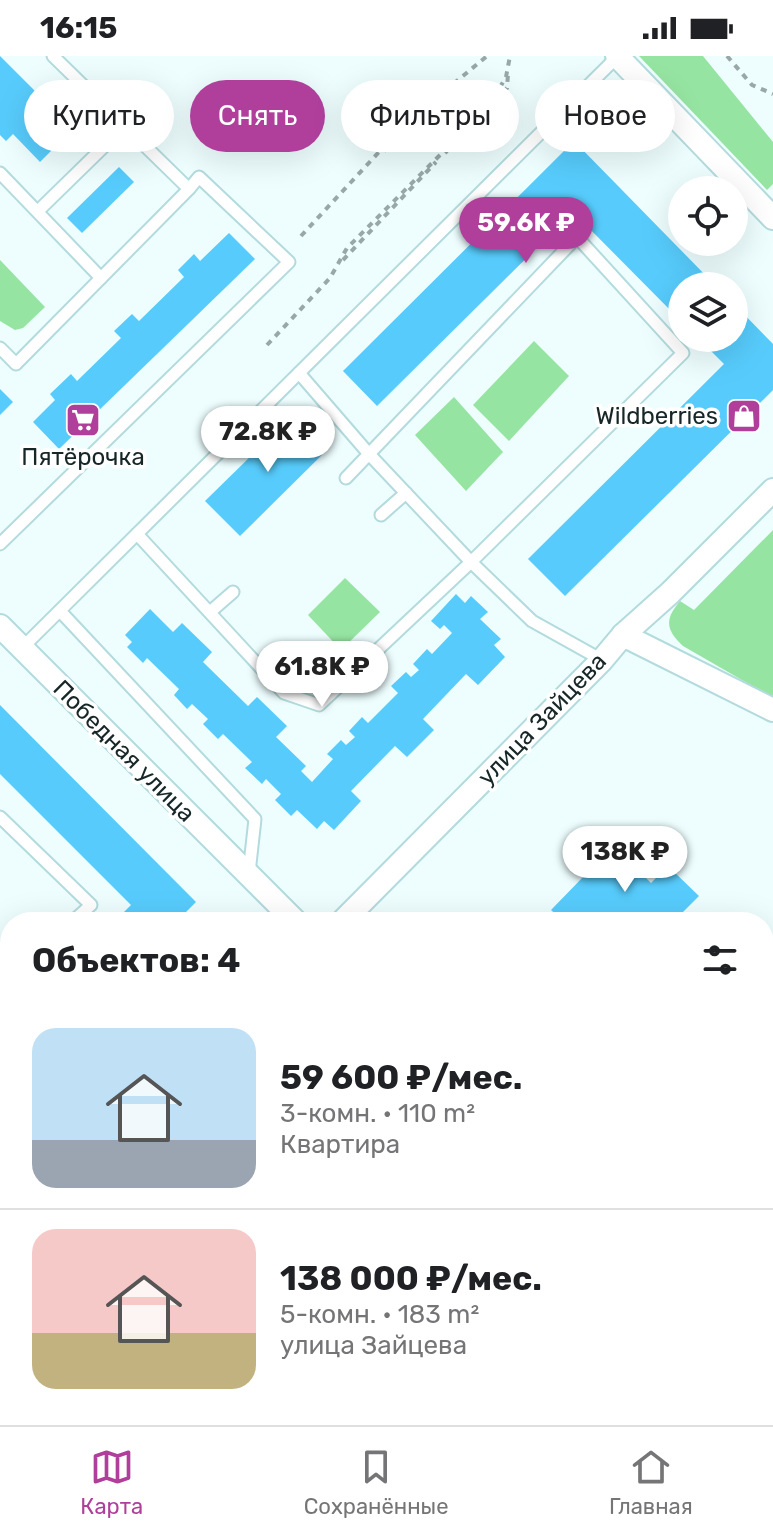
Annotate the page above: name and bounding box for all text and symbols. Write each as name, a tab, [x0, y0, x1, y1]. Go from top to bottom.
text: 16:15	[40, 10, 118, 46]
chip: Купить	[24, 80, 174, 152]
chip: Снять	[190, 80, 325, 152]
chip: Фильтры	[341, 80, 519, 152]
chip: Новое	[535, 80, 675, 152]
map controls	[668, 176, 748, 352]
button: locate	[668, 176, 748, 256]
pin: 59.6K ₽	[452, 197, 600, 265]
text: 59.6K ₽	[477, 207, 575, 238]
button: layers	[668, 272, 748, 352]
shop icon: Wildberries	[725, 397, 763, 435]
supermarket icon: Пятёрочка	[64, 401, 102, 439]
place label: Wildberries	[595, 402, 718, 430]
pin: 72.8K ₽	[194, 406, 342, 474]
text: 72.8K ₽	[219, 416, 317, 447]
place label: Пятёрочка	[21, 443, 145, 471]
pin: 61.8K ₽	[248, 641, 396, 709]
street label: улица Зайцева	[472, 647, 612, 791]
text: 61.8K ₽	[274, 651, 370, 682]
street label: Победная улица	[47, 674, 201, 828]
pin: 138K ₽	[560, 826, 690, 894]
text: 138K ₽	[580, 836, 670, 867]
icon: filters	[698, 938, 742, 982]
text: Объектов: 4	[32, 940, 240, 981]
text: 59 600 ₽/мес.	[280, 1057, 522, 1098]
icon: home	[96, 1060, 192, 1156]
text: 3-комн. · 110 m²	[280, 1098, 475, 1129]
text: Квартира	[280, 1129, 400, 1160]
text: 138 000 ₽/мес.	[280, 1258, 542, 1299]
icon: home	[96, 1261, 192, 1357]
text: 5-комн. · 183 m²	[280, 1299, 479, 1330]
text: улица Зайцева	[280, 1330, 467, 1361]
tab: Карта	[80, 1445, 143, 1520]
tab: Сохранённые	[304, 1445, 448, 1520]
tab: Главная	[609, 1445, 693, 1520]

